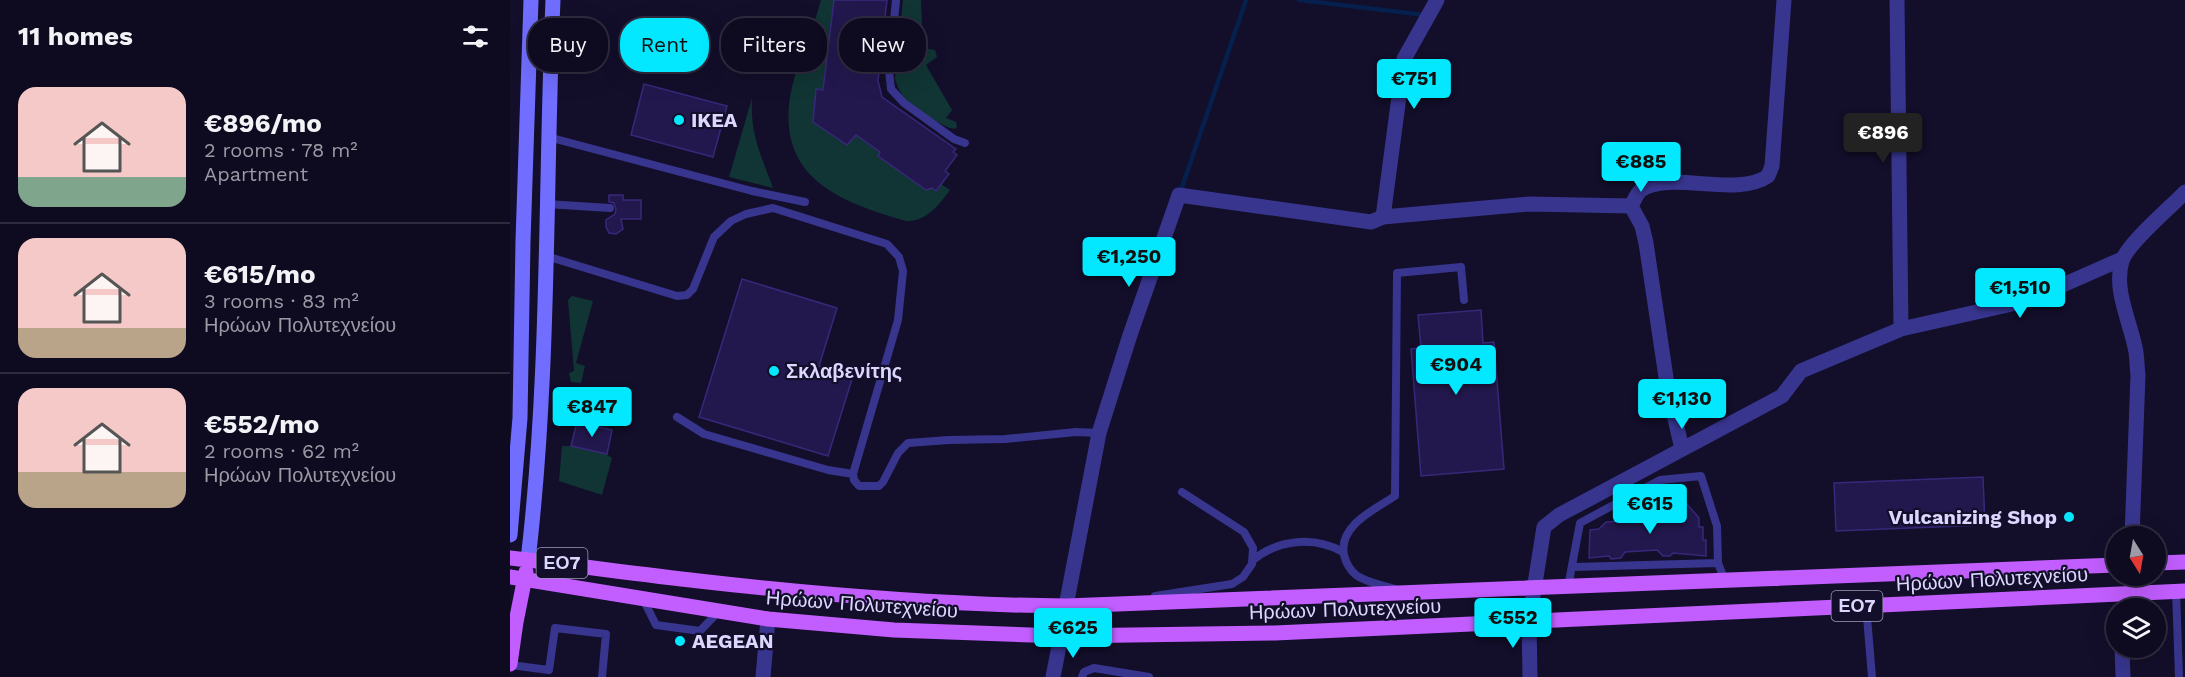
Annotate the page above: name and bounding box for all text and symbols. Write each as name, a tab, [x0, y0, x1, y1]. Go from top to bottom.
chip: Buy	[528, 18, 608, 72]
chip: Rent	[620, 18, 709, 72]
chip: Filters	[721, 18, 827, 72]
chip: New	[839, 18, 926, 72]
icon: filters	[459, 20, 492, 53]
text: 11 homes	[18, 21, 133, 51]
pin: €751	[1378, 59, 1450, 110]
text: €751	[1391, 66, 1437, 90]
text: €896/mo	[204, 108, 322, 138]
place label: IKEA	[691, 108, 738, 132]
icon: home	[66, 111, 138, 183]
marker: IKEA	[672, 113, 686, 127]
pin: €896	[1847, 113, 1919, 164]
text: €896	[1857, 120, 1909, 144]
text: 2 rooms · 78 m²	[204, 138, 358, 162]
pin: €885	[1605, 142, 1677, 193]
text: €885	[1616, 149, 1666, 173]
text: Apartment	[204, 162, 308, 186]
pin: €1,250	[1080, 237, 1178, 288]
text: €1,250	[1097, 244, 1161, 268]
text: €615/mo	[204, 259, 316, 289]
icon: home	[66, 262, 138, 334]
pin: €1,510	[1971, 268, 2069, 319]
text: €1,510	[1989, 275, 2051, 299]
text: 3 rooms · 83 m²	[204, 289, 359, 313]
text: Ηρώων Πολυτεχνείου	[204, 313, 396, 337]
pin: €904	[1420, 345, 1492, 396]
text: €904	[1430, 352, 1482, 376]
place label: Σκλαβενίτης	[786, 359, 902, 383]
marker: Σκλαβενίτης	[767, 364, 781, 378]
pin: €1,130	[1633, 379, 1731, 430]
text: €1,130	[1652, 386, 1712, 410]
pin: €847	[556, 387, 628, 438]
text: €847	[567, 394, 617, 418]
text: €552/mo	[204, 409, 319, 439]
icon: home	[66, 412, 138, 484]
text: 2 rooms · 62 m²	[204, 439, 359, 463]
text: Ηρώων Πολυτεχνείου	[204, 463, 396, 487]
pin: €615	[1614, 484, 1686, 535]
text: €615	[1627, 491, 1673, 515]
place label: Vulcanizing Shop	[1888, 505, 2057, 529]
marker: Vulcanizing Shop	[2062, 510, 2076, 524]
north arrow	[2106, 526, 2166, 586]
map controls	[2106, 526, 2166, 658]
road number: ΕΟ7	[536, 548, 588, 578]
street label: Ηρώων Πολυτεχνείου	[1895, 562, 2089, 596]
street label: Ηρώων Πολυτεχνείου	[765, 585, 959, 623]
road number: ΕΟ7	[1832, 591, 1882, 621]
street label: Ηρώων Πολυτεχνείου	[1249, 594, 1441, 624]
pin: €552	[1477, 598, 1549, 649]
button: layers	[2106, 598, 2166, 658]
text: €552	[1488, 605, 1538, 629]
pin: €625	[1037, 608, 1109, 659]
text: €625	[1048, 615, 1098, 639]
place label: AEGEAN	[692, 629, 773, 653]
marker: AEGEAN	[673, 634, 687, 648]

